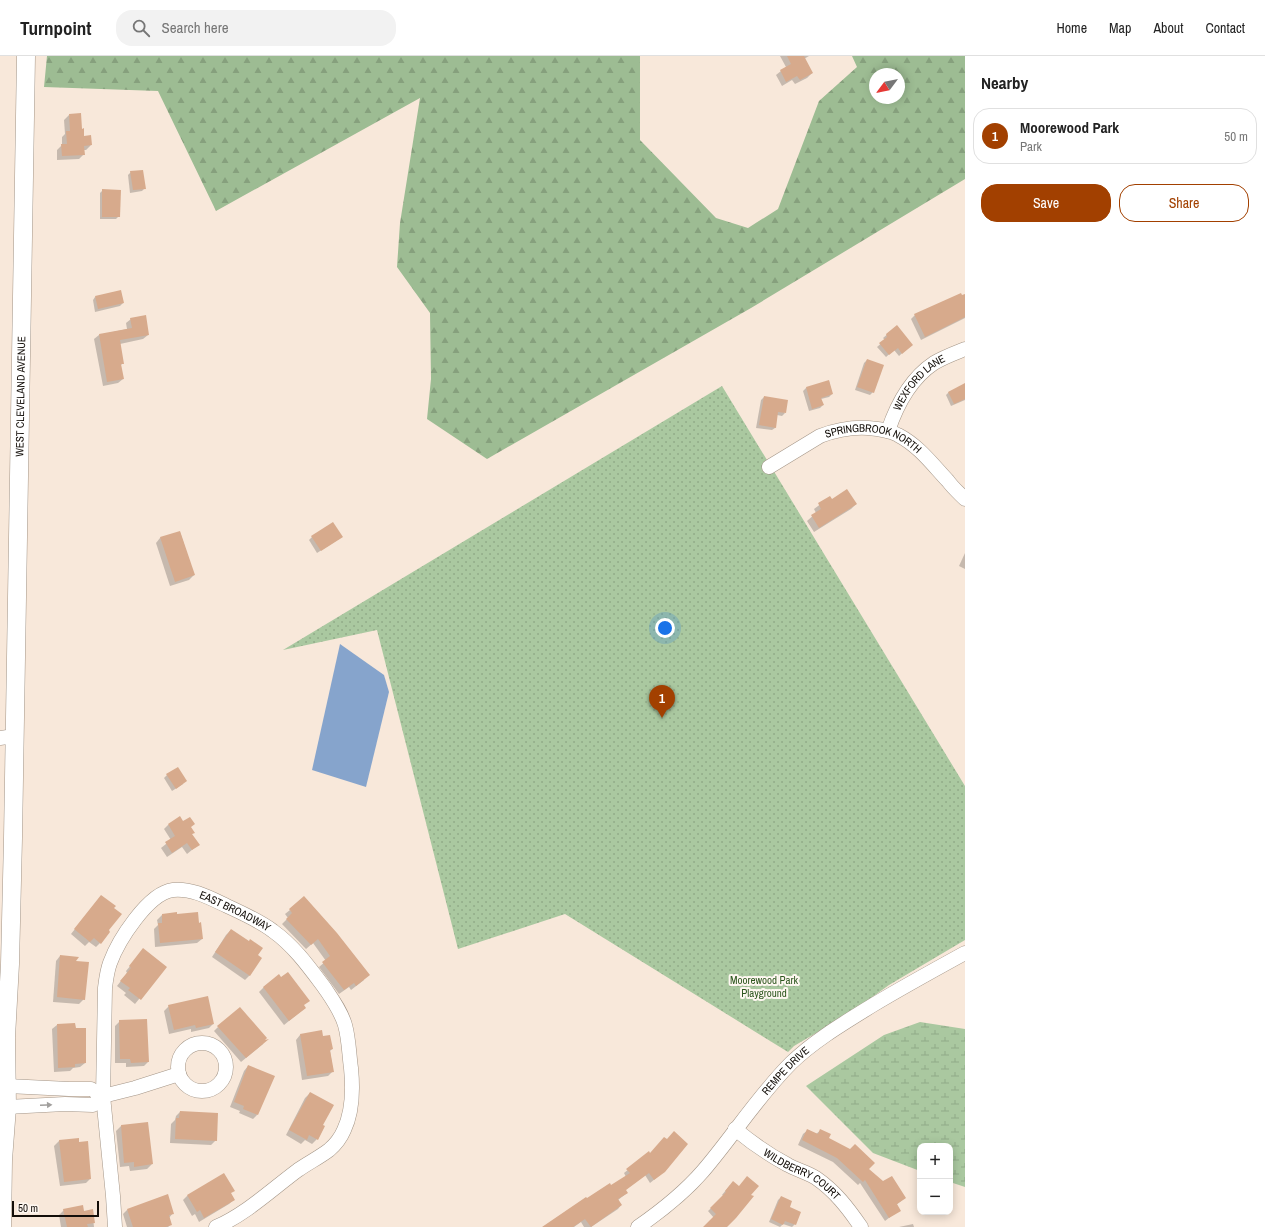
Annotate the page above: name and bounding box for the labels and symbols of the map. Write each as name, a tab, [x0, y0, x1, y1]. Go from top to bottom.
north arrow	[869, 68, 905, 104]
street label: WEST CLEVELAND AVENUE	[12, 336, 28, 457]
street label: WEXFORD LANE	[890, 351, 947, 413]
street label: SPRINGBROOK NORTH	[823, 421, 925, 456]
your location	[655, 618, 675, 638]
pin: 1	[649, 685, 675, 718]
street label: EAST BROADWAY	[198, 887, 274, 934]
park label: Moorewood Park Playground	[730, 973, 799, 1000]
street label: REMPE DRIVE	[759, 1043, 812, 1098]
one-way arrow	[40, 1102, 52, 1109]
street label: WILDBERRY COURT	[761, 1145, 844, 1203]
scale bar	[12, 1199, 99, 1218]

